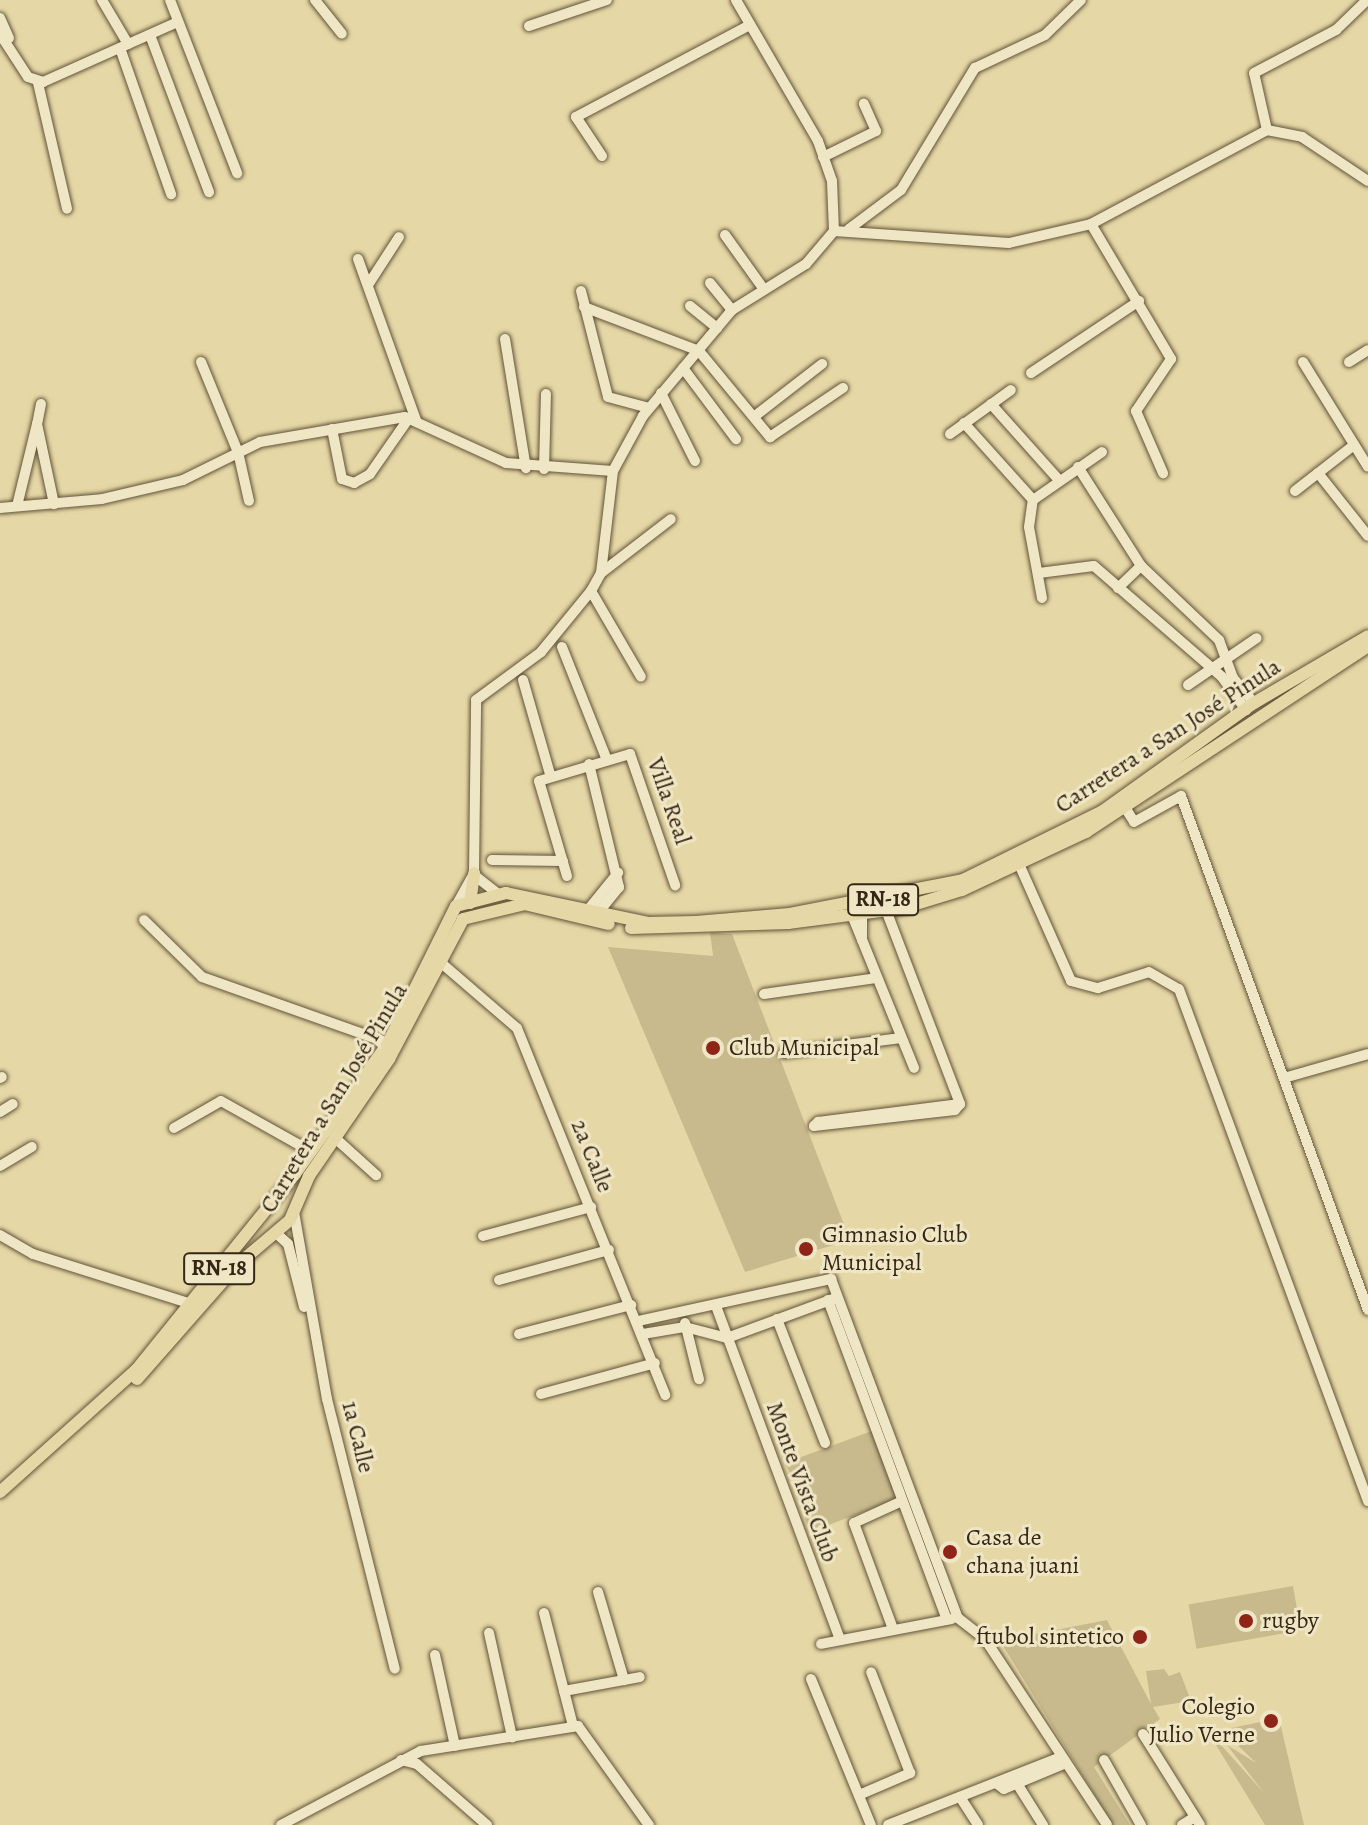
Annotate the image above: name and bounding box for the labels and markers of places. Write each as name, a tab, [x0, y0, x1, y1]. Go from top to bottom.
place label: Club Municipal	[729, 1034, 879, 1062]
marker: Club Municipal	[704, 1039, 722, 1057]
place label: Gimnasio Club Municipal	[822, 1221, 968, 1277]
marker: Gimnasio Club Municipal	[797, 1240, 815, 1258]
place label: Casa de chana juani	[966, 1524, 1079, 1580]
marker: Casa de chana juani	[941, 1543, 959, 1561]
place label: rugby	[1262, 1607, 1319, 1635]
marker: rugby	[1237, 1612, 1255, 1630]
place label: ftubol sintetico	[976, 1623, 1124, 1651]
marker: ftubol sintetico	[1131, 1628, 1149, 1646]
place label: Colegio Julio Verne	[1149, 1693, 1255, 1749]
marker: Colegio Julio Verne	[1262, 1712, 1280, 1730]

